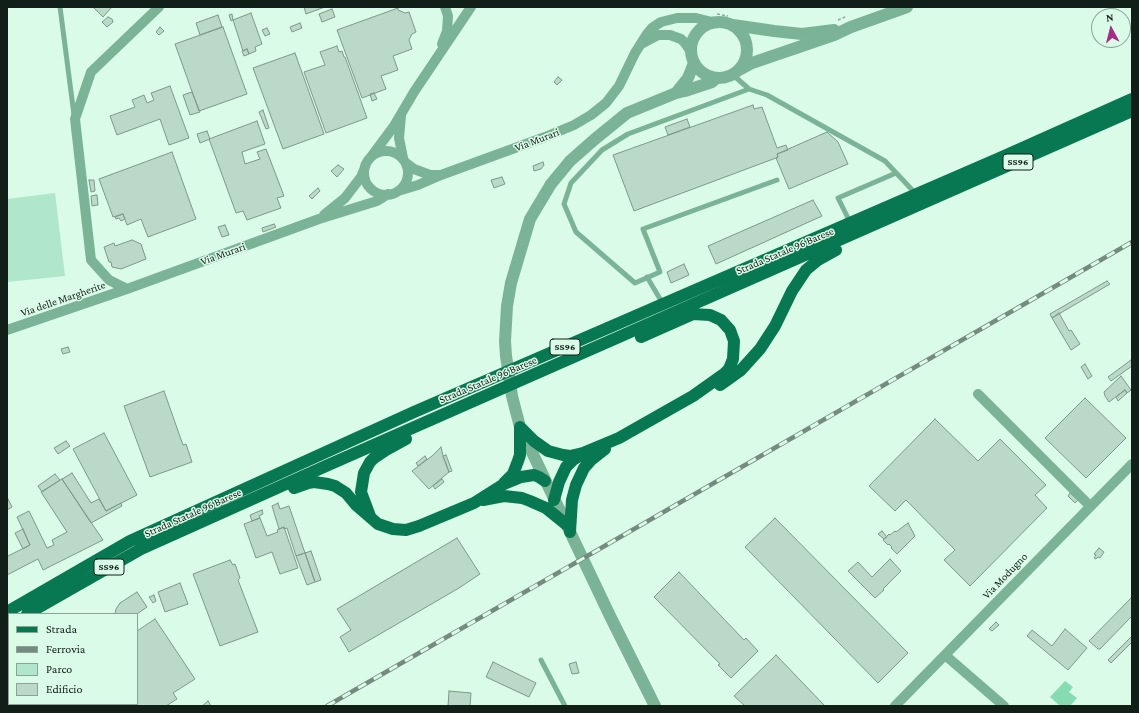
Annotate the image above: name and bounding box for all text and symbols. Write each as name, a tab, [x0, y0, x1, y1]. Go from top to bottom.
north arrow	[1091, 8, 1131, 48]
text: N	[1105, 11, 1114, 23]
street label: Via Murari	[513, 125, 561, 155]
road number: SS96	[1003, 154, 1033, 170]
street label: Strada Statale 96 Barese	[734, 224, 836, 278]
street label: Via Murari	[199, 240, 247, 268]
street label: Via delle Margherite	[19, 278, 107, 320]
road number: SS96	[550, 339, 580, 355]
street label: Strada Statale 96 Barese	[437, 353, 539, 407]
street label: Strada Statale 96 Barese	[142, 486, 244, 540]
street label: Via Modugno	[980, 550, 1030, 602]
road number: SS96	[94, 559, 124, 575]
legend	[8, 613, 138, 705]
text: Strada	[46, 622, 77, 636]
text: Ferrovia	[46, 642, 85, 656]
text: Parco	[46, 662, 72, 676]
text: Edificio	[46, 682, 82, 696]

